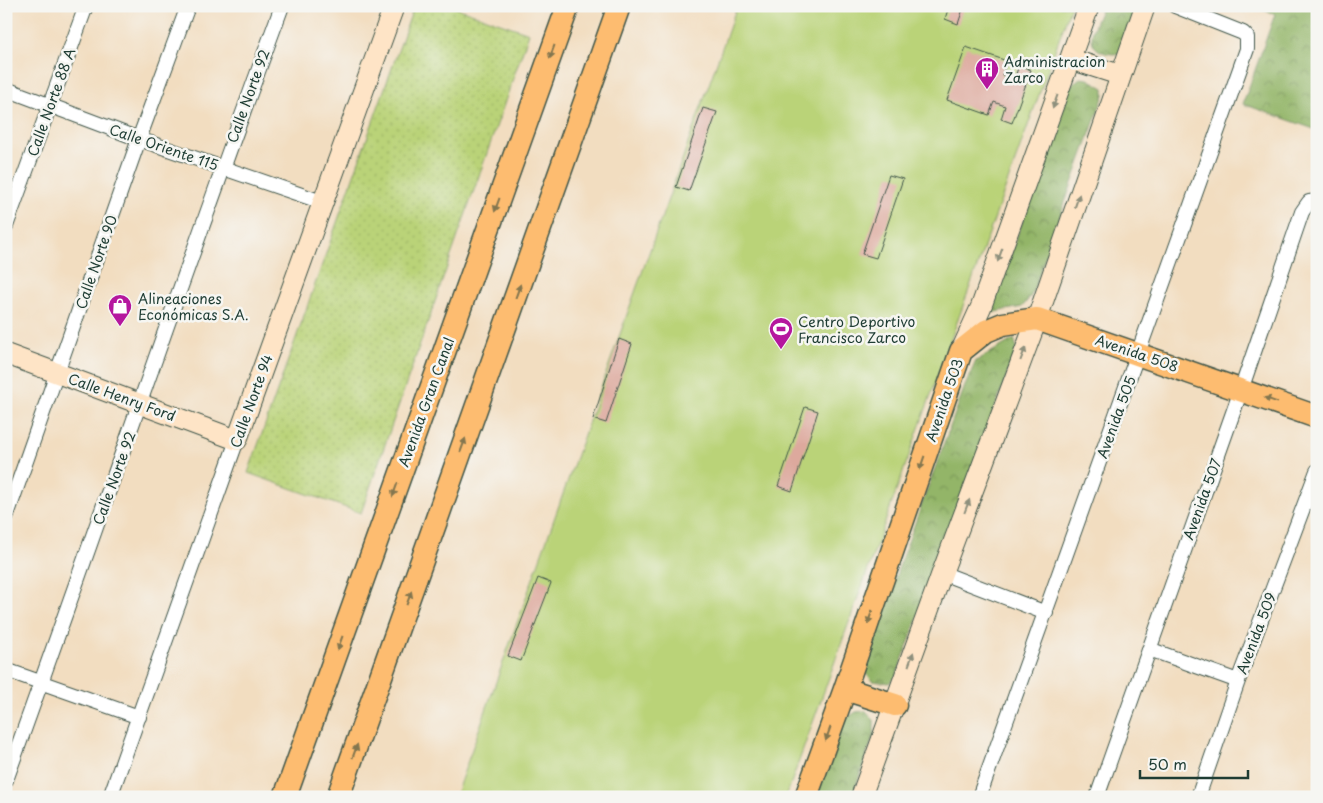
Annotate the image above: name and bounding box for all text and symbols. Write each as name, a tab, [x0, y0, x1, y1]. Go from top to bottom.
street label: Calle Norte 88 A	[22, 45, 80, 159]
one-way arrow	[548, 45, 556, 60]
street label: Calle Norte 92	[221, 46, 275, 146]
place label: Administracion Zarco	[1004, 51, 1105, 88]
building icon: Administracion Zarco	[974, 56, 1000, 90]
one-way arrow	[1051, 94, 1058, 109]
street label: Calle Oriente 115	[107, 118, 221, 176]
one-way arrow	[1074, 193, 1081, 208]
one-way arrow	[493, 198, 501, 213]
street label: Calle Norte 90	[70, 212, 122, 312]
one-way arrow	[996, 247, 1003, 262]
one-way arrow	[515, 284, 522, 299]
place label: Alineaciones Económicas S.A.	[138, 288, 249, 325]
shop icon: Alineaciones Económicas S.A.	[107, 293, 133, 327]
place label: Centro Deportivo Francisco Zarco	[798, 311, 915, 348]
sports icon: Centro Deportivo Francisco Zarco	[768, 316, 794, 350]
street label: Avenida 508	[1093, 329, 1181, 377]
street label: Avenida Gran Canal	[393, 334, 459, 470]
one-way arrow	[1020, 347, 1028, 361]
street label: Calle Norte 94	[224, 351, 278, 451]
street label: Avenida 503	[920, 356, 968, 444]
street label: Calle Henry Ford	[65, 368, 179, 426]
street label: Avenida 505	[1091, 373, 1141, 461]
one-way arrow	[1263, 396, 1278, 404]
street label: Calle Norte 92	[87, 428, 141, 528]
one-way arrow	[460, 437, 467, 452]
street label: Avenida 507	[1178, 455, 1226, 543]
one-way arrow	[918, 456, 926, 471]
one-way arrow	[391, 483, 399, 498]
one-way arrow	[963, 499, 971, 513]
street label: Avenida 509	[1231, 589, 1281, 677]
one-way arrow	[406, 590, 413, 605]
one-way arrow	[865, 610, 873, 625]
one-way arrow	[336, 636, 344, 651]
one-way arrow	[907, 651, 915, 666]
one-way arrow	[824, 727, 831, 742]
one-way arrow	[351, 743, 359, 758]
scale bar	[1140, 748, 1248, 780]
text: 50 m	[1148, 752, 1187, 775]

